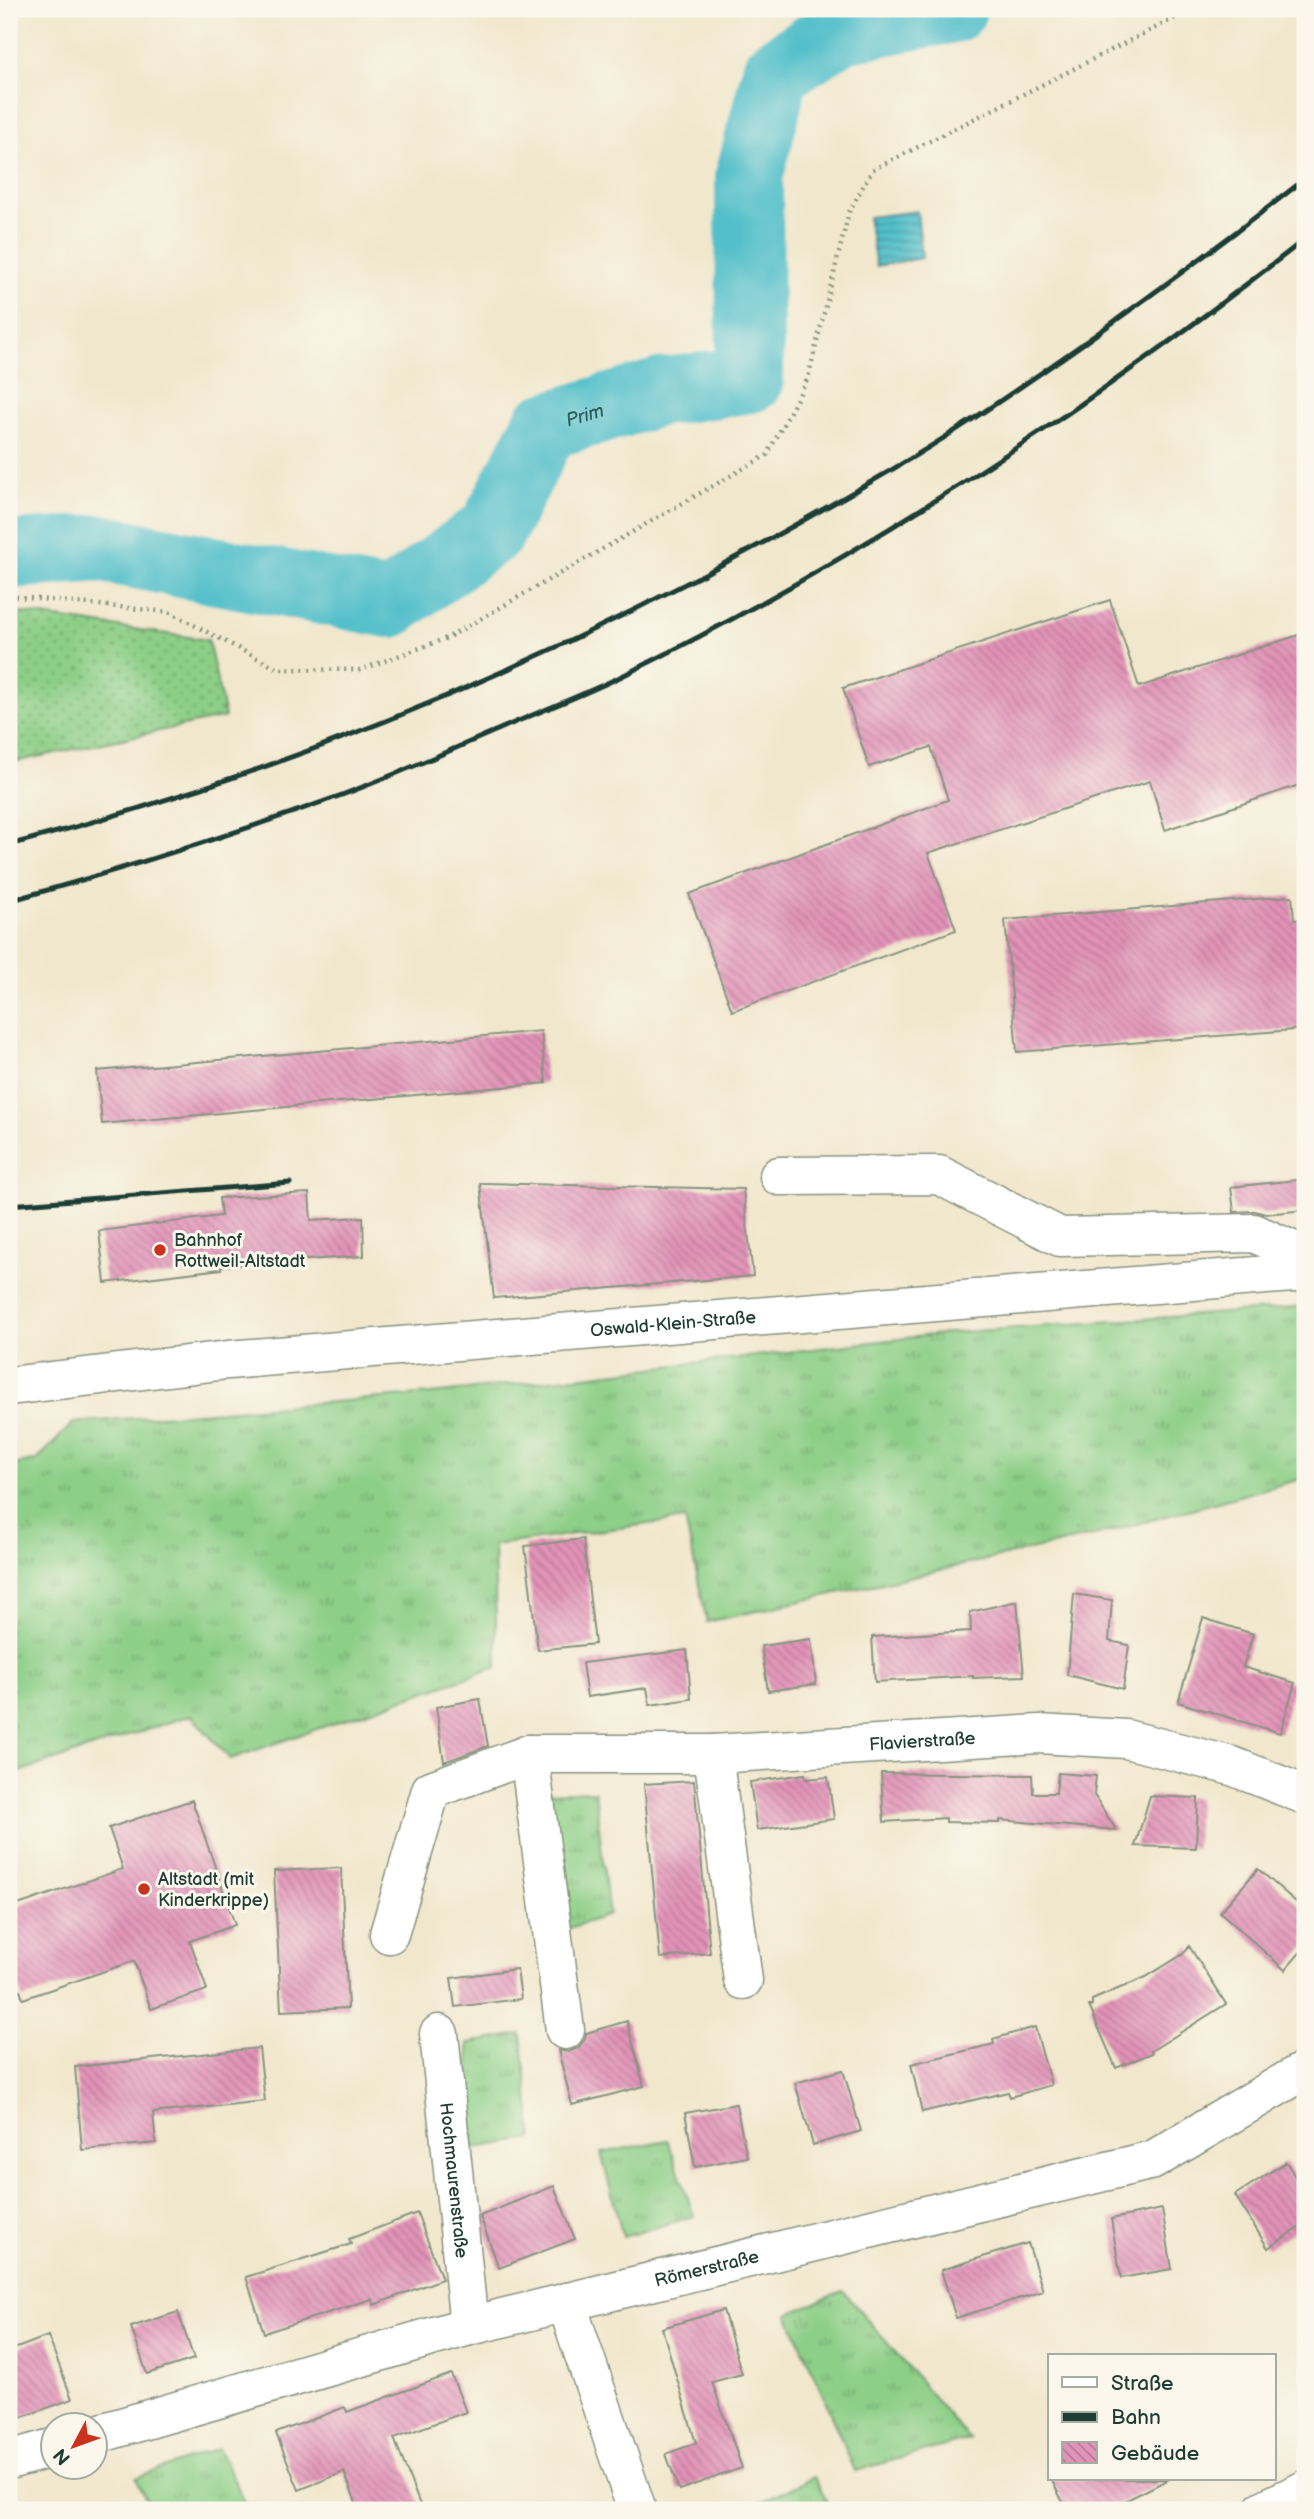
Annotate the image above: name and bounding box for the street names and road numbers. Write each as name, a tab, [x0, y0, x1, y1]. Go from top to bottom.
street label: Oswald-Klein-Straße	[589, 1307, 757, 1341]
street label: Flavierstraße	[868, 1728, 976, 1755]
street label: Hochmaurenstraße	[435, 2101, 472, 2260]
street label: Römerstraße	[652, 2246, 761, 2292]

